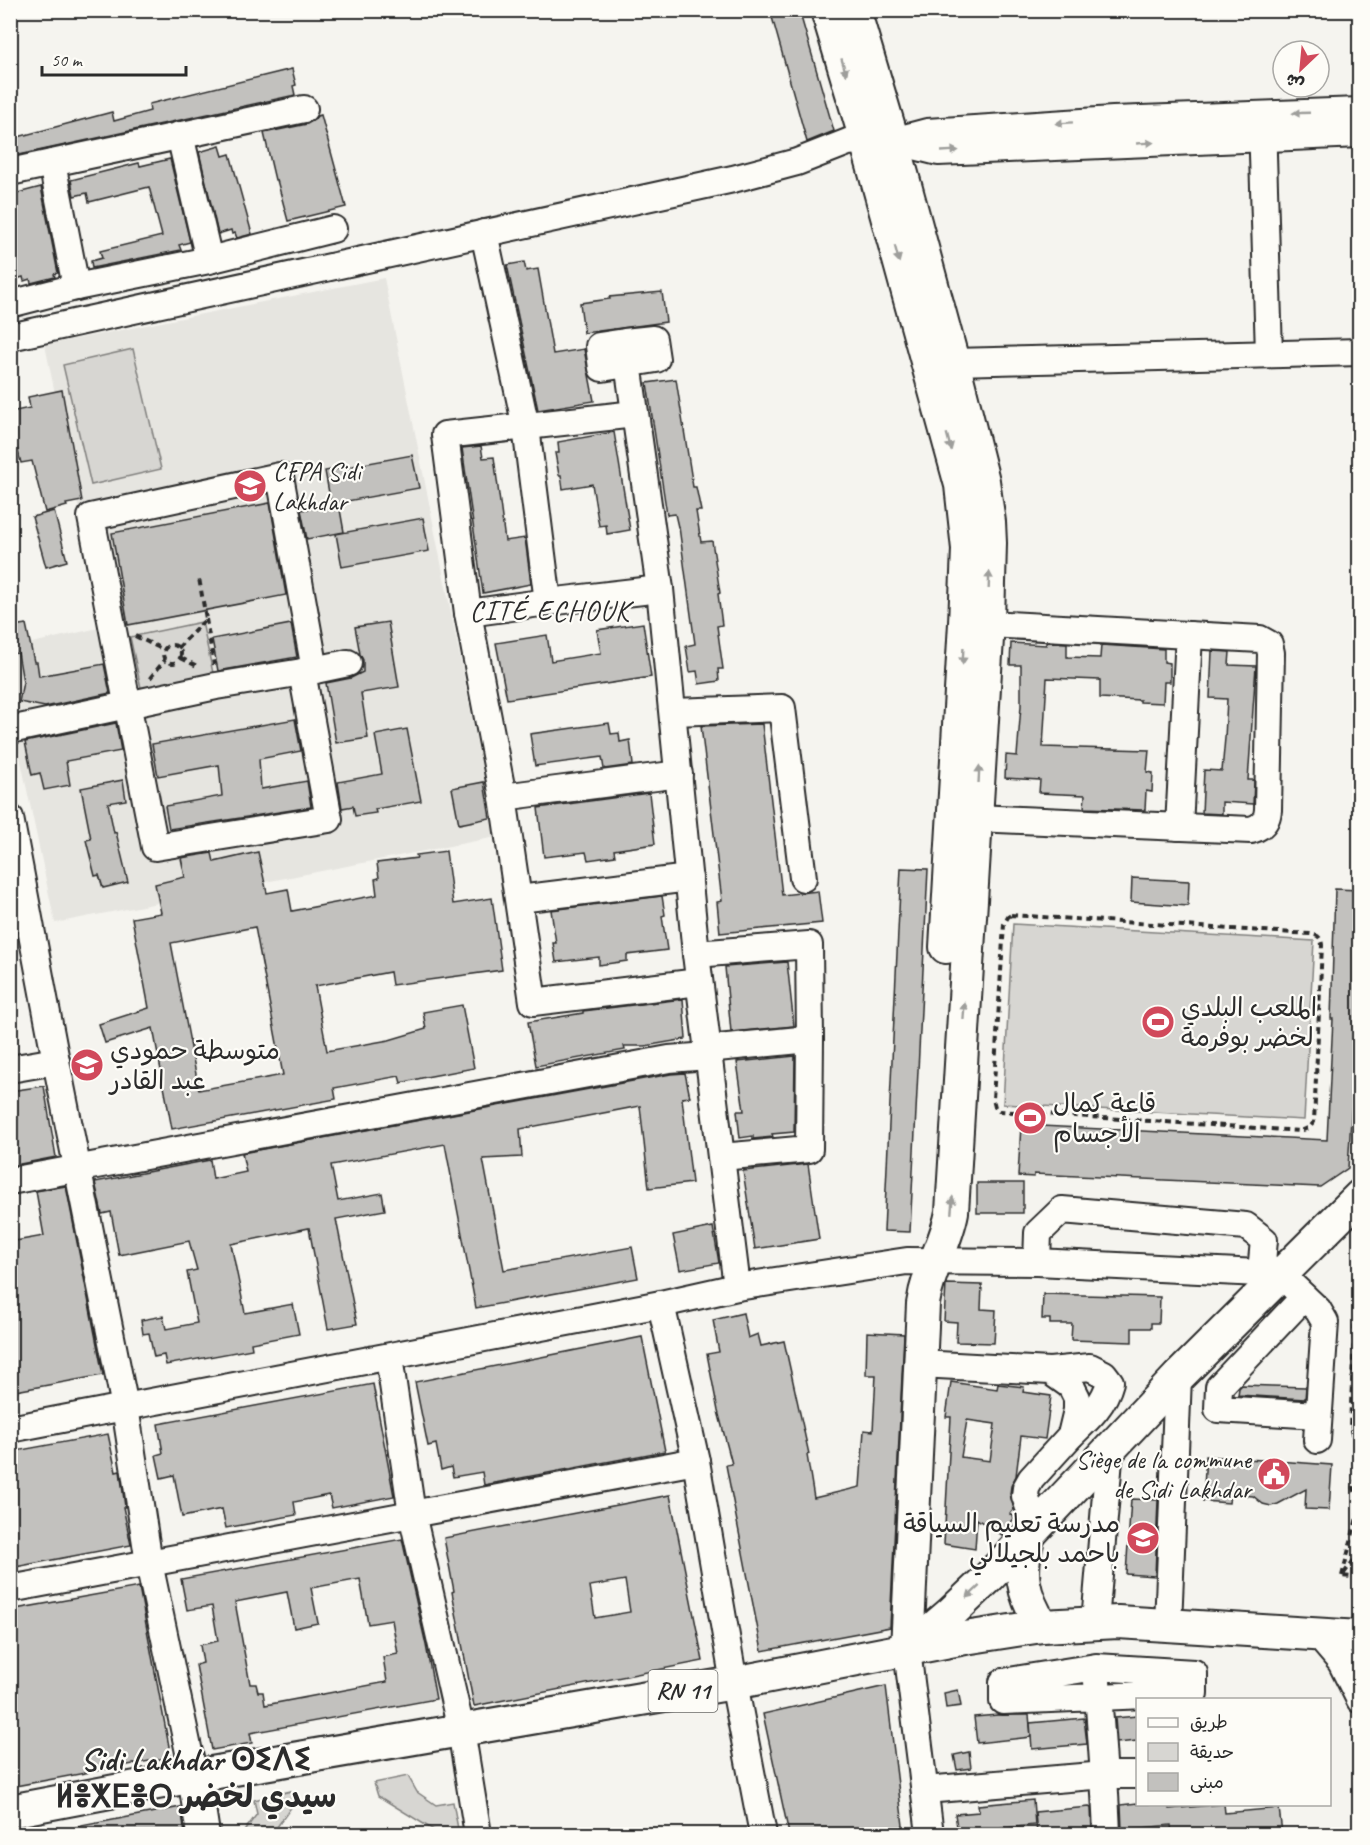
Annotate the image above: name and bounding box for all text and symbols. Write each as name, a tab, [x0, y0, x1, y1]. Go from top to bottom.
scale bar	[42, 39, 186, 77]
north arrow	[1271, 39, 1331, 99]
text: 50 m	[51, 49, 84, 71]
one-way arrow	[840, 58, 849, 76]
text: ش	[1283, 69, 1307, 94]
one-way arrow	[1292, 109, 1311, 118]
one-way arrow	[1055, 119, 1074, 128]
one-way arrow	[1136, 138, 1155, 147]
one-way arrow	[941, 147, 960, 156]
one-way arrow	[893, 245, 903, 263]
one-way arrow	[945, 433, 954, 451]
place label: CFPA Sidi Lakhdar	[273, 455, 364, 518]
school or university icon: CFPA Sidi Lakhdar	[232, 468, 268, 504]
one-way arrow	[985, 570, 994, 589]
district label: CITÉ ECHOUK	[470, 593, 635, 628]
one-way arrow	[958, 647, 968, 666]
one-way arrow	[974, 765, 983, 784]
place label: الملعب البلدي لخضر بوفرمة	[1181, 991, 1317, 1054]
one-way arrow	[959, 1001, 969, 1020]
sports icon: الملعب البلدي لخضر بوفرمة	[1140, 1004, 1176, 1040]
place label: متوسطة حمودي عبد القادر	[108, 1034, 280, 1097]
school or university icon: متوسطة حمودي عبد القادر	[69, 1047, 105, 1083]
place label: قاعة كمال الأجسام	[1053, 1087, 1156, 1153]
sports icon: قاعة كمال الأجسام	[1012, 1100, 1048, 1136]
one-way arrow	[947, 1196, 957, 1215]
place label: Siège de la commune de Sidi Lakhdar	[1076, 1443, 1254, 1506]
public building icon: Siège de la commune de Sidi Lakhdar	[1256, 1456, 1292, 1492]
place label: مدرسة تعليم السياقة باحمد بلجيلالي	[903, 1507, 1120, 1576]
school or university icon: مدرسة تعليم السياقة باحمد بلجيلالي	[1125, 1520, 1161, 1556]
one-way arrow	[966, 1585, 981, 1598]
road number: RN 11	[648, 1670, 718, 1712]
legend	[1136, 1698, 1331, 1806]
text: طريق	[1190, 1711, 1228, 1733]
district label: Sidi Lakhdar ⵙⵉⴷⵉ ⵍⴻⵅⴹⴻⵔ سيدي لخضر	[55, 1739, 337, 1820]
text: حديقة	[1190, 1741, 1234, 1763]
text: مبنى	[1190, 1771, 1224, 1793]

